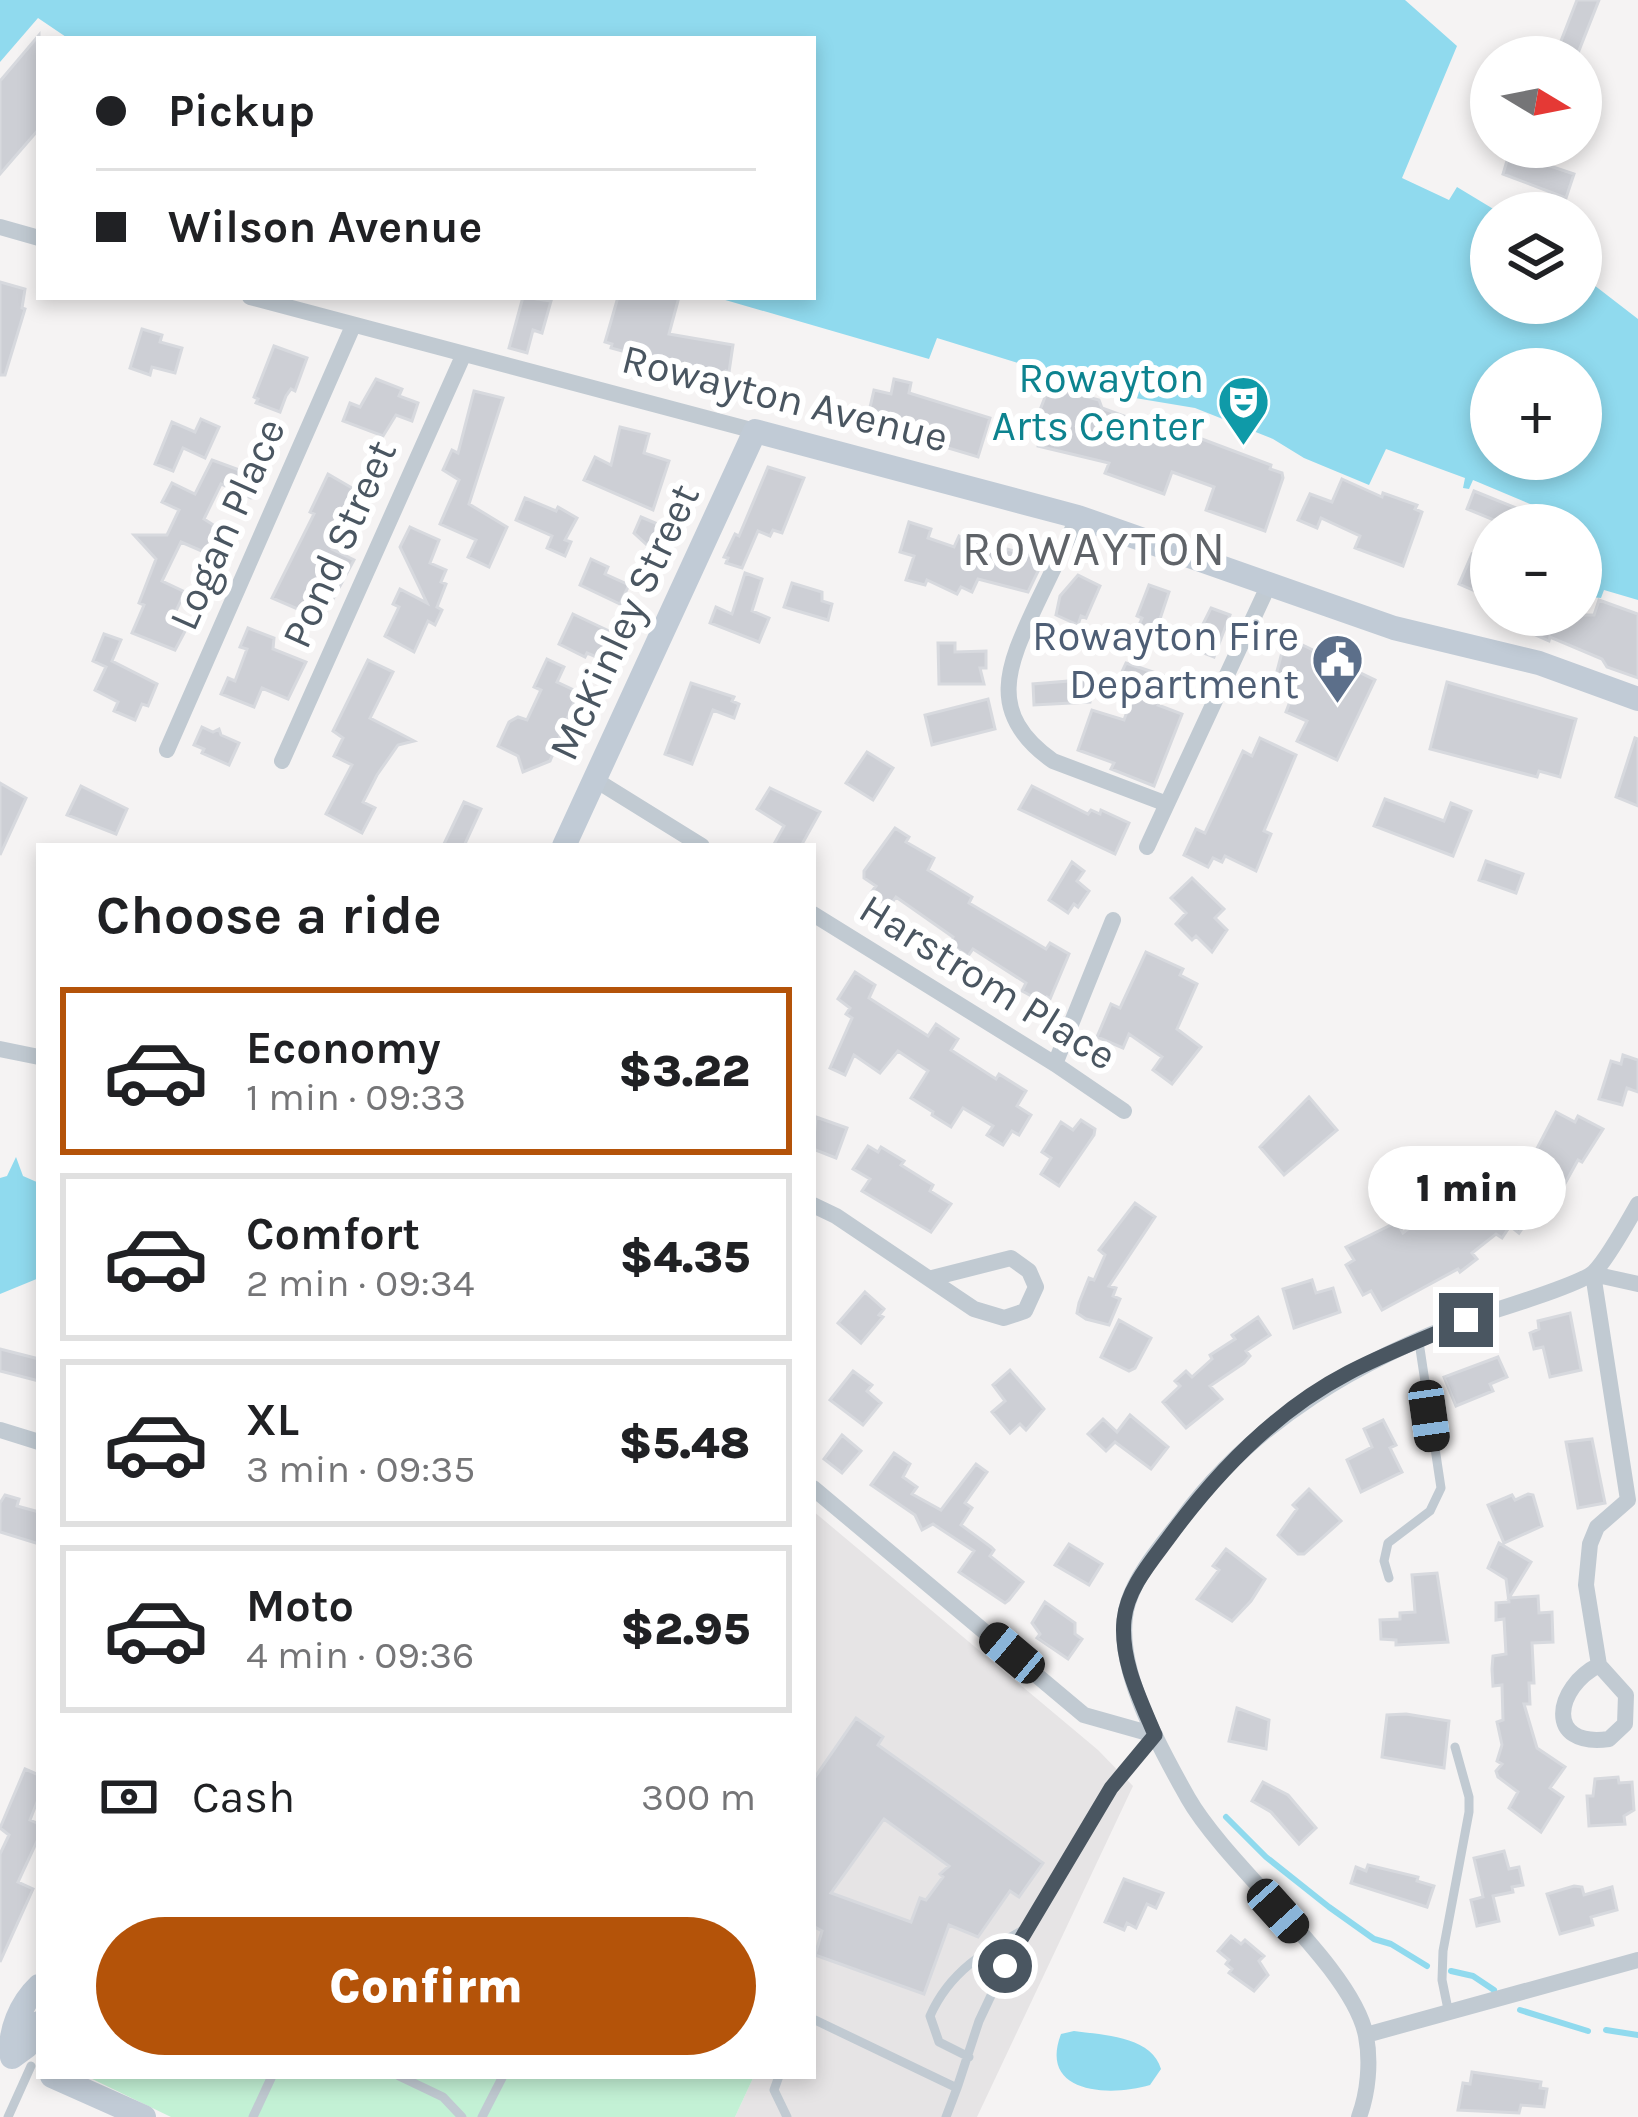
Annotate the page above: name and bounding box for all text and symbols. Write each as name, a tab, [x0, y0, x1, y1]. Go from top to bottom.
north arrow	[1470, 36, 1602, 168]
map controls	[1470, 36, 1602, 636]
text: Pickup	[168, 85, 315, 137]
button: layers	[1470, 192, 1602, 324]
text: Wilson Avenue	[168, 201, 482, 253]
street label: Rowayton Avenue	[617, 333, 953, 463]
button: +	[1470, 348, 1602, 480]
place label: Rowayton Arts Center	[992, 353, 1205, 451]
theatre icon: Rowayton Arts Center	[1215, 374, 1271, 448]
street label: Logan Place	[158, 411, 296, 637]
street label: Pond Street	[271, 433, 407, 655]
street label: McKinley Street	[538, 476, 710, 768]
button: −	[1470, 504, 1602, 636]
district label: ROWAYTON	[962, 521, 1228, 577]
place label: Rowayton Fire Department	[1032, 611, 1299, 709]
public building icon: Rowayton Fire Department	[1310, 632, 1366, 706]
text: Choose a ride	[96, 883, 442, 947]
street label: Harstrom Place	[851, 883, 1125, 1081]
icon: car	[102, 1017, 210, 1125]
text: Economy	[246, 1022, 441, 1074]
text: $3.22	[618, 1045, 750, 1097]
text: 1 min · 09:33	[246, 1074, 466, 1120]
callout: 1 min	[1367, 1146, 1565, 1230]
text: 1 min	[1416, 1165, 1518, 1211]
icon: car	[102, 1203, 210, 1311]
text: Comfort	[246, 1208, 420, 1260]
text: $4.35	[620, 1231, 750, 1283]
text: 2 min · 09:34	[246, 1260, 475, 1306]
route end	[1439, 1293, 1493, 1347]
car	[1406, 1378, 1452, 1454]
icon: car	[102, 1389, 210, 1497]
text: XL	[246, 1394, 299, 1446]
text: $5.48	[619, 1417, 750, 1469]
text: 3 min · 09:35	[246, 1446, 475, 1492]
icon: car	[102, 1575, 210, 1683]
text: Moto	[246, 1580, 354, 1632]
text: $2.95	[620, 1603, 750, 1655]
car	[973, 1616, 1051, 1690]
text: 4 min · 09:36	[246, 1632, 474, 1678]
icon: cash	[96, 1764, 162, 1830]
text: Cash	[192, 1771, 295, 1823]
text: 300 m	[641, 1774, 756, 1820]
car	[1241, 1872, 1315, 1950]
button: Confirm	[96, 1917, 756, 2055]
route start	[978, 1939, 1032, 1993]

